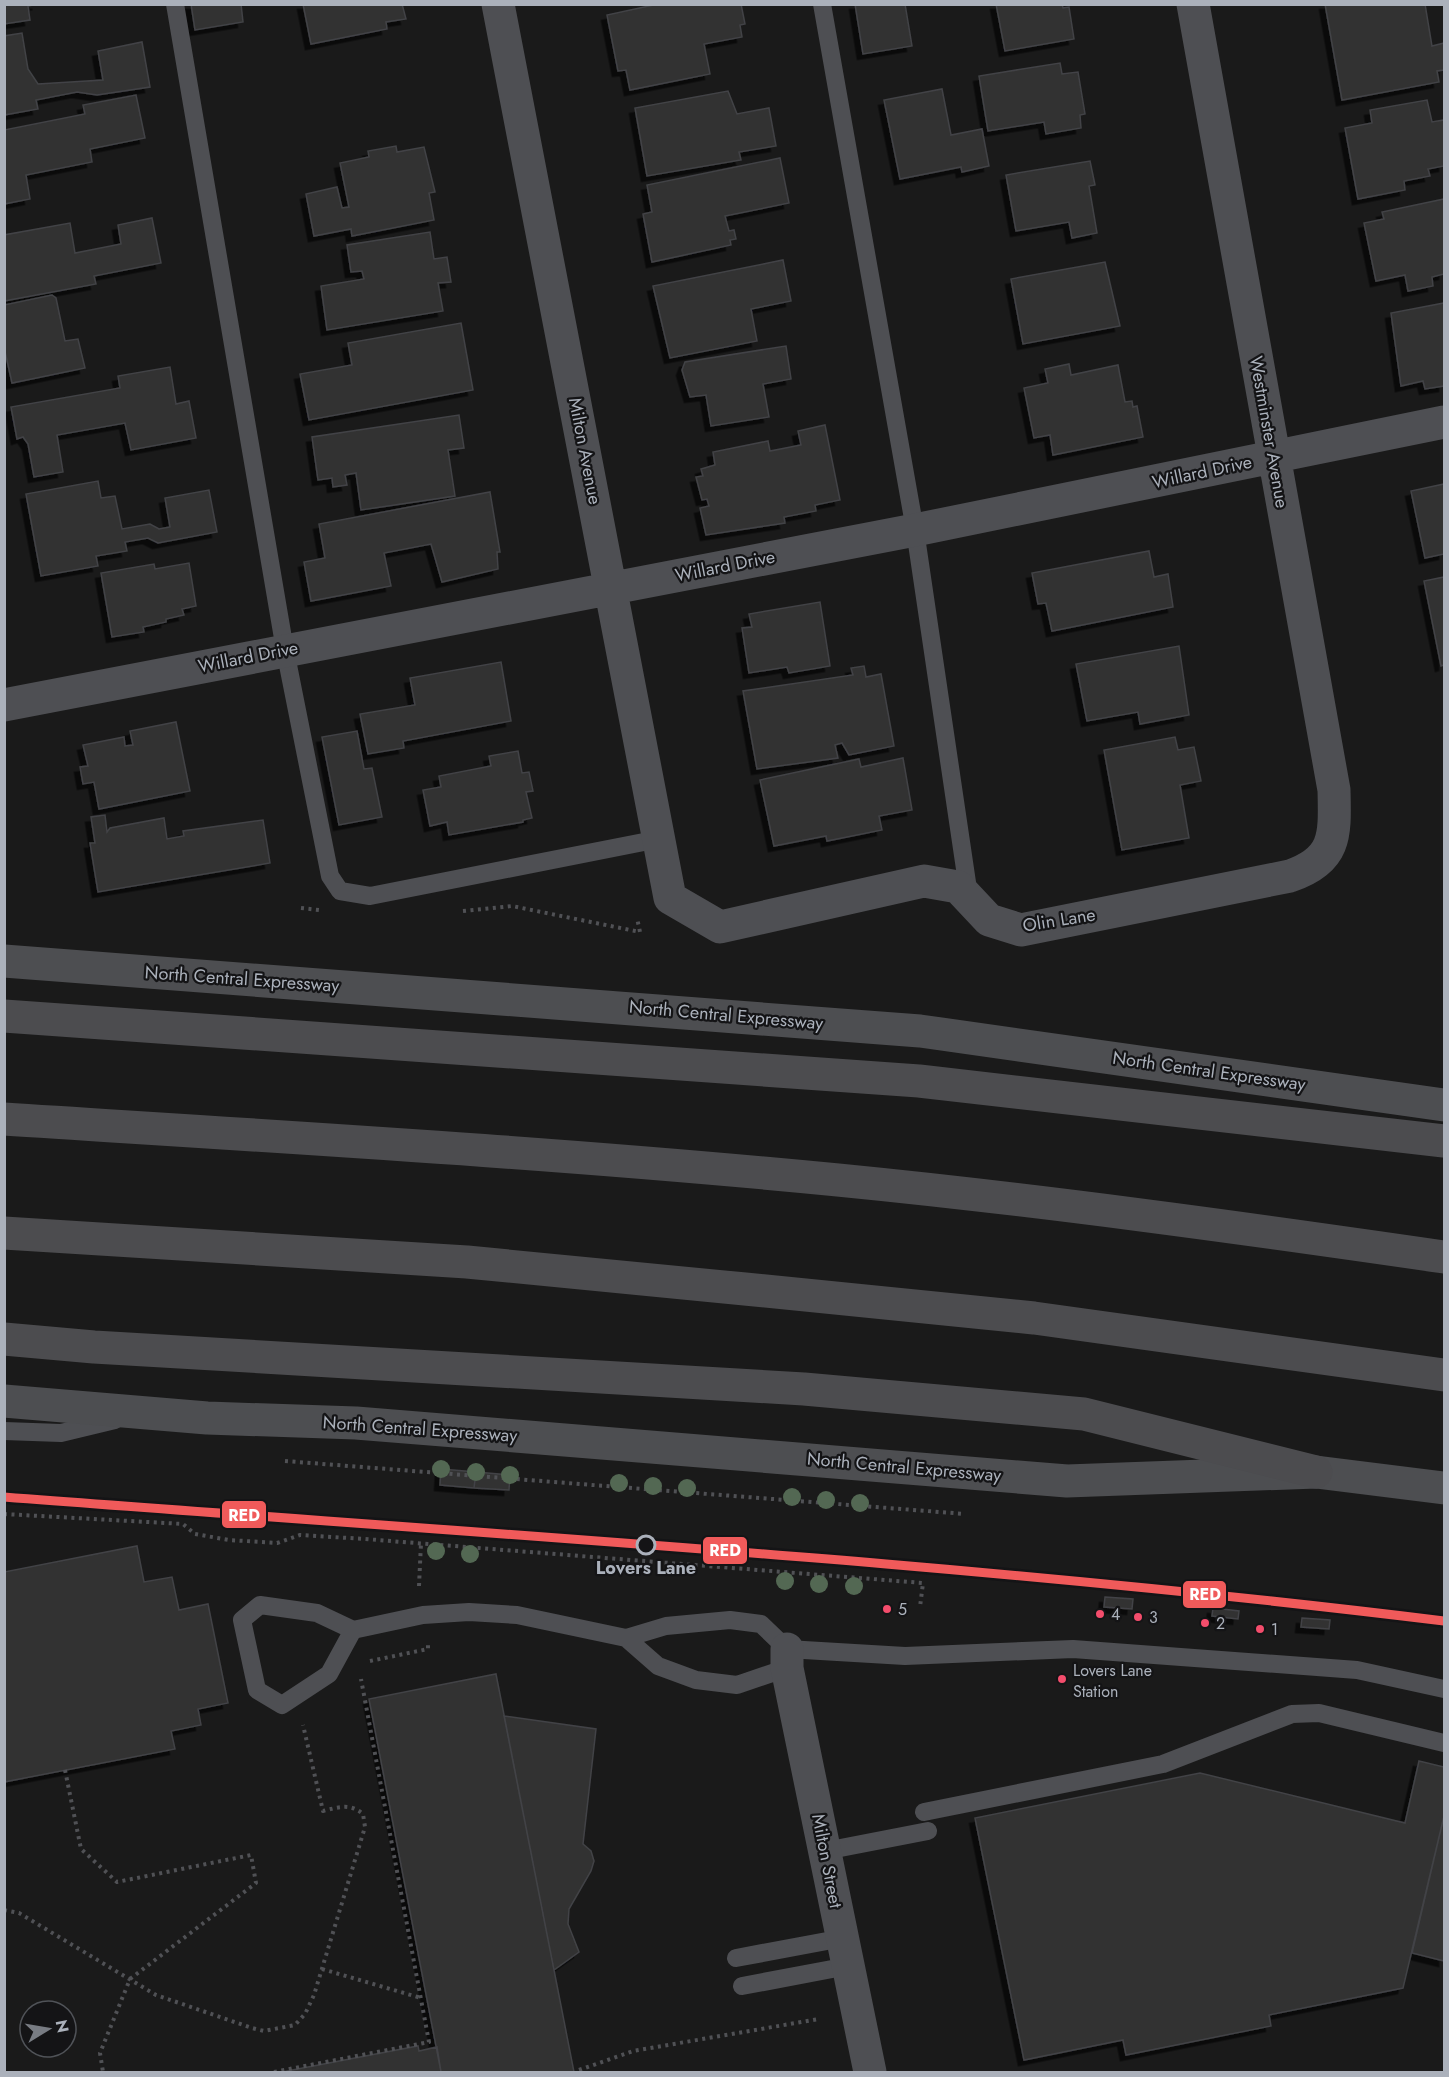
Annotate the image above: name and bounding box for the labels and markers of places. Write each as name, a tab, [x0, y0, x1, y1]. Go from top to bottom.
marker: Lovers Lane	[636, 1535, 656, 1555]
place label: Lovers Lane	[596, 1555, 696, 1581]
place label: 5	[898, 1598, 907, 1621]
marker: 5	[881, 1603, 893, 1615]
place label: 4	[1111, 1603, 1120, 1626]
place label: 3	[1149, 1606, 1158, 1629]
marker: 4	[1094, 1608, 1106, 1620]
marker: 3	[1132, 1611, 1144, 1623]
place label: 2	[1216, 1612, 1225, 1635]
marker: 2	[1199, 1617, 1211, 1629]
place label: 1	[1271, 1618, 1278, 1641]
marker: 1	[1254, 1623, 1266, 1635]
place label: Lovers Lane Station	[1073, 1659, 1152, 1703]
marker: Lovers Lane Station	[1056, 1673, 1068, 1685]

